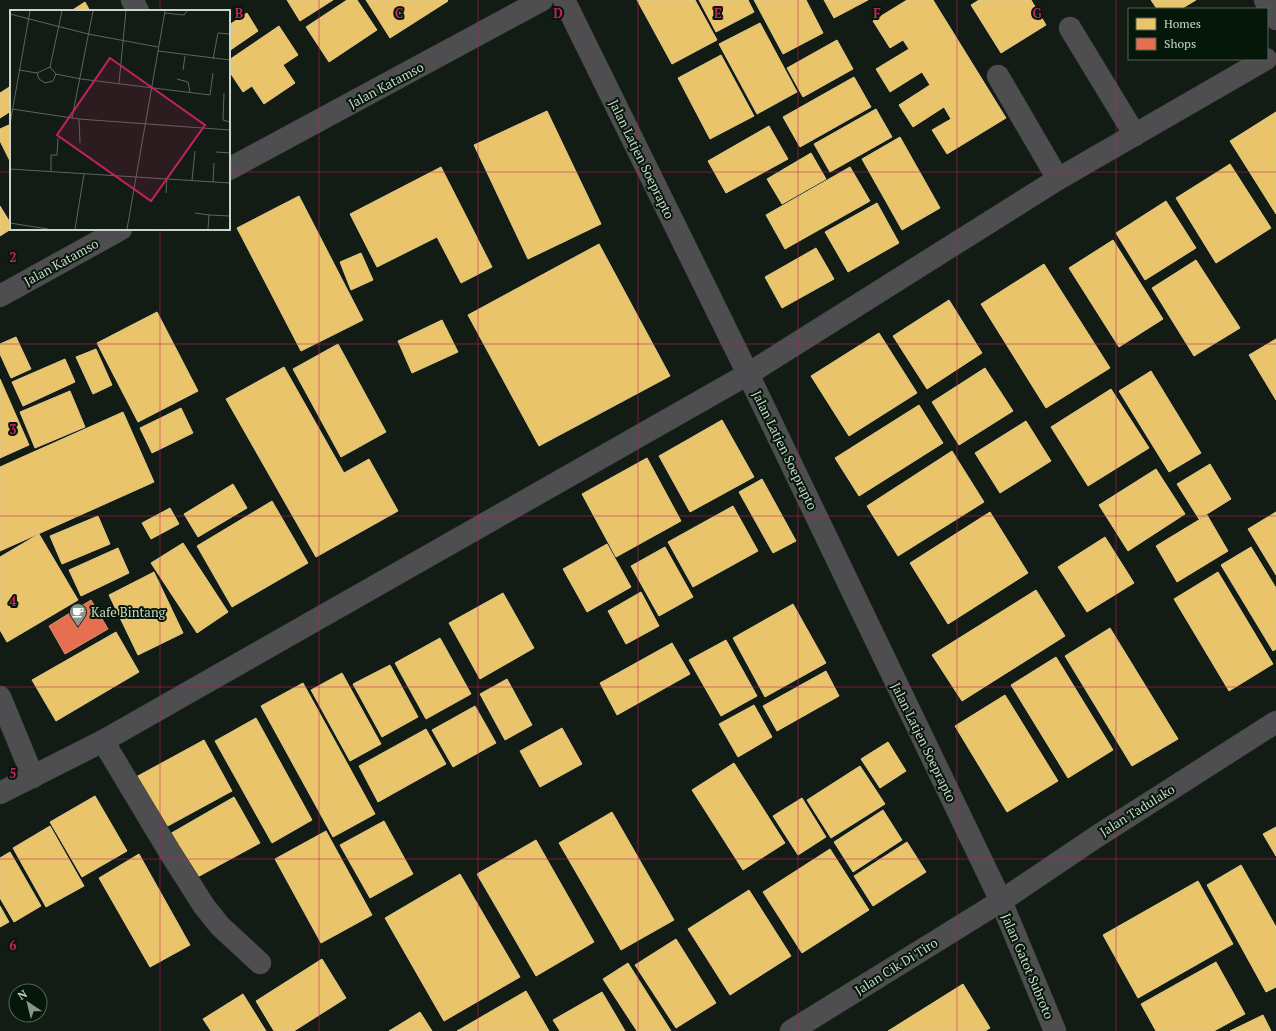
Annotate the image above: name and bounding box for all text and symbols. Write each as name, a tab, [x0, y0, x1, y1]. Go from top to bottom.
text: B	[235, 4, 243, 22]
text: C	[395, 4, 403, 22]
text: D	[553, 4, 563, 22]
text: E	[714, 4, 722, 22]
text: F	[873, 4, 881, 22]
text: G	[1032, 4, 1042, 22]
legend	[1128, 8, 1268, 60]
inset map	[10, 10, 230, 230]
text: Homes	[1164, 16, 1201, 31]
text: Shops	[1164, 36, 1196, 51]
street label: Jalan Katamso	[345, 58, 427, 112]
street label: Jalan Latjen Soeprapto	[605, 96, 679, 222]
street label: Jalan Katamso	[20, 234, 102, 290]
text: 2	[9, 248, 17, 266]
street label: Jalan Latjen Soeprapto	[748, 387, 822, 513]
text: 3	[9, 420, 17, 438]
text: 4	[9, 592, 17, 610]
cafe icon: Kafe Bintang	[68, 602, 88, 627]
place label: Kafe Bintang	[91, 603, 166, 621]
street label: Jalan Latjen Soeprapto	[887, 679, 961, 805]
text: 5	[9, 764, 17, 782]
street label: Jalan Tadulako	[1096, 780, 1178, 840]
street label: Jalan Gatot Subroto	[998, 910, 1058, 1022]
street label: Jalan Cik Di Tiro	[851, 933, 941, 999]
text: 6	[9, 936, 17, 954]
north arrow	[8, 983, 48, 1023]
text: N	[15, 986, 30, 1003]

